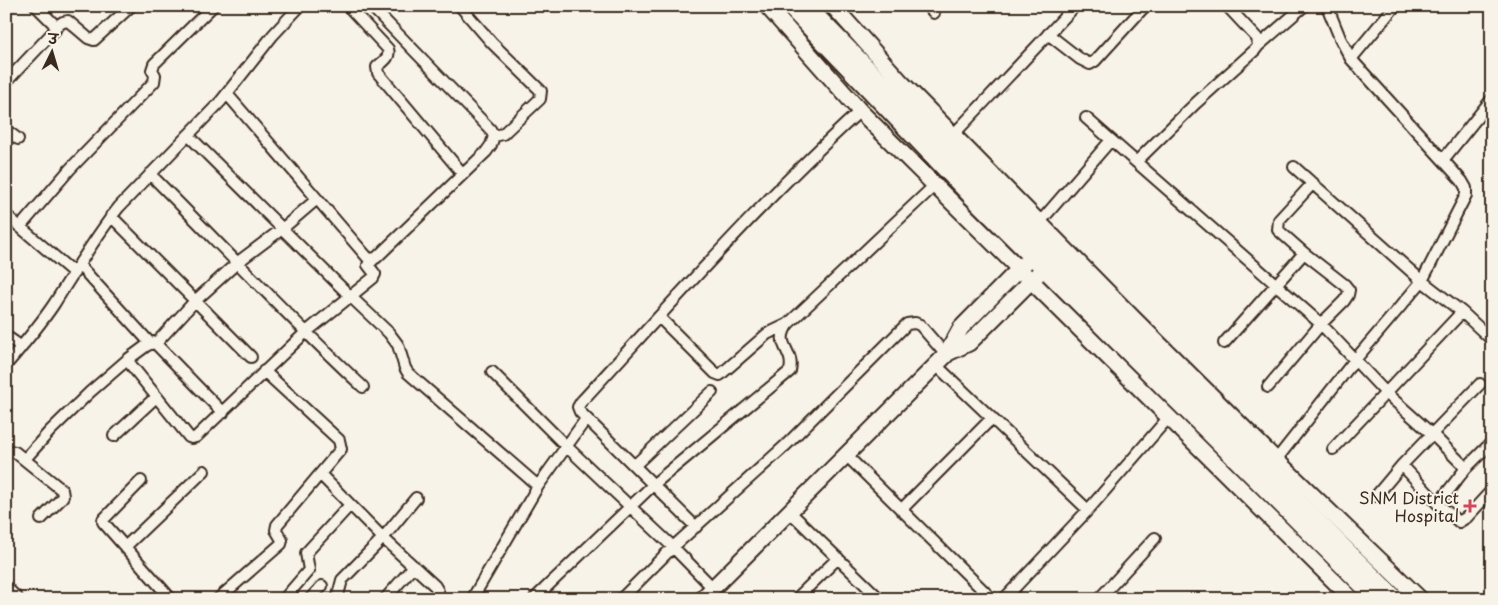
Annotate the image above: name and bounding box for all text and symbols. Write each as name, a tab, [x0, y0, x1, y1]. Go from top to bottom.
north arrow	[28, 28, 78, 78]
text: उ	[46, 28, 60, 50]
place label: SNM District Hospital	[1359, 485, 1459, 527]
marker: SNM District Hospital	[1463, 499, 1477, 513]

